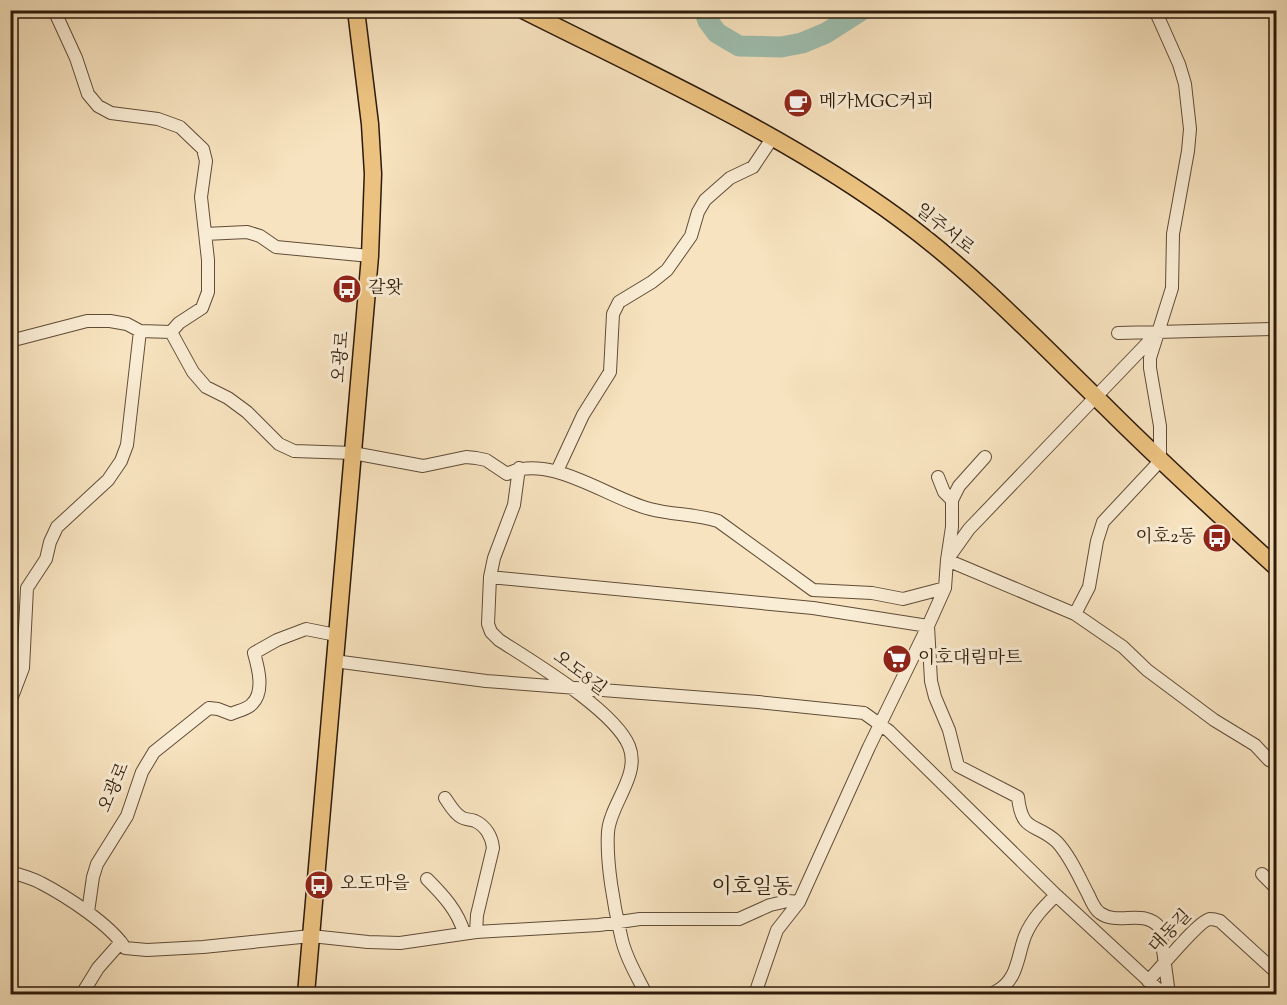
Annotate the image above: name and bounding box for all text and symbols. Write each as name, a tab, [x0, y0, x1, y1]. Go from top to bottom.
cafe icon: 메가MGC커피	[782, 87, 814, 119]
place label: 메가MGC커피	[819, 90, 934, 116]
street label: 일주서로	[909, 198, 979, 262]
bus stop icon: 갈왓	[331, 273, 363, 305]
place label: 갈왓	[368, 276, 403, 302]
street label: 오광로	[327, 330, 357, 384]
bus stop icon: 이호2동	[1201, 522, 1233, 554]
place label: 이호2동	[1135, 525, 1196, 551]
supermarket icon: 이호대림마트	[881, 643, 913, 675]
street label: 오도8길	[547, 645, 611, 703]
place label: 이호대림마트	[918, 646, 1023, 672]
street label: 오광로	[93, 759, 137, 817]
bus stop icon: 오도마을	[303, 869, 335, 901]
place label: 오도마을	[340, 872, 410, 898]
district label: 이호일동	[711, 873, 793, 903]
street label: 대동길	[1144, 904, 1198, 960]

